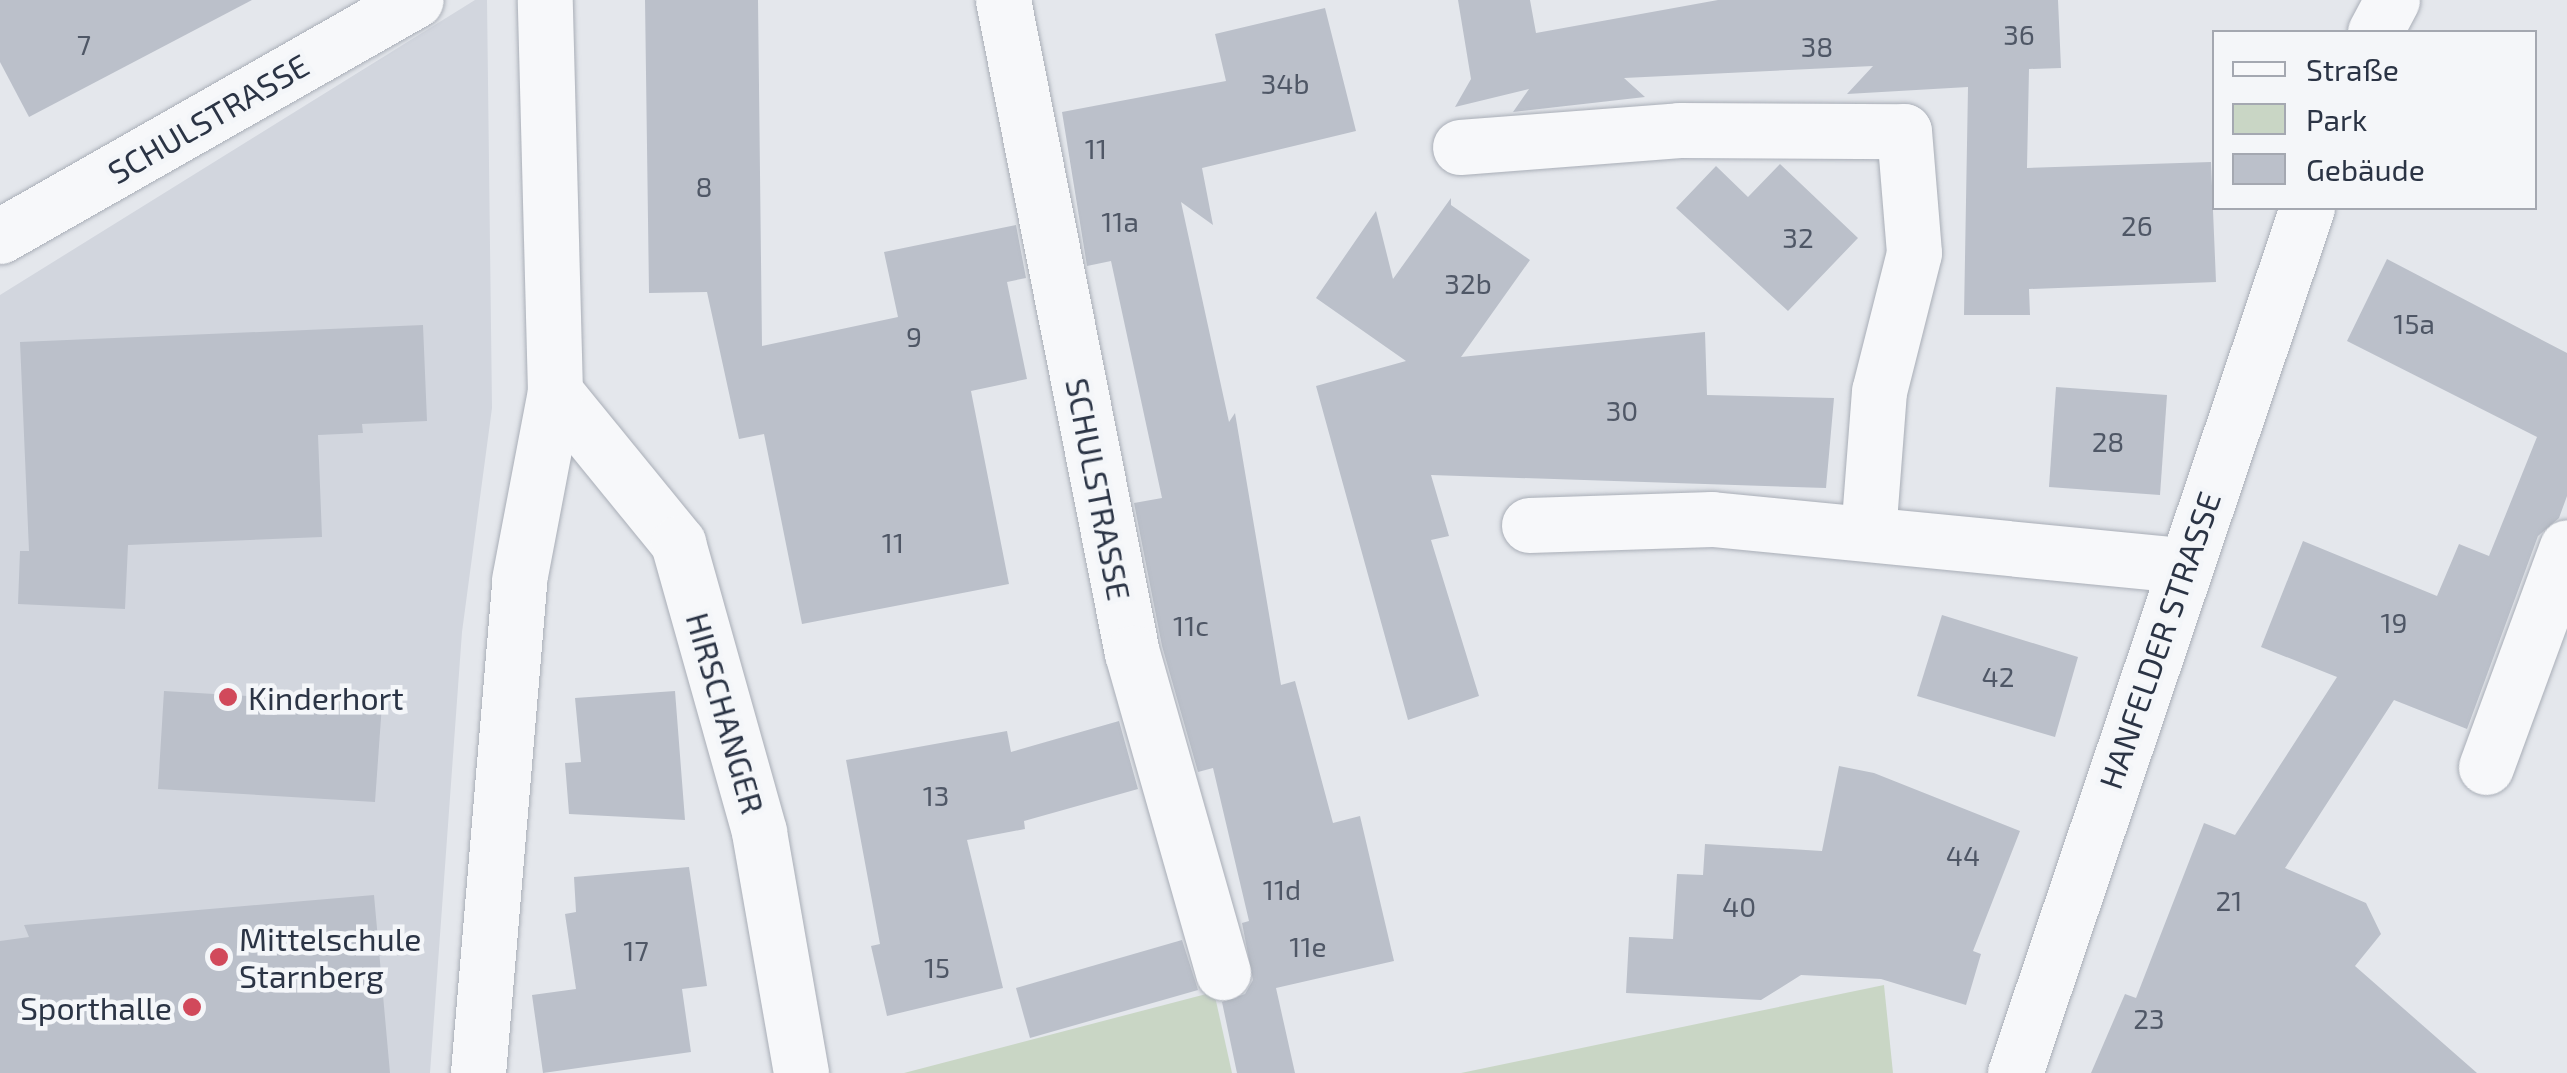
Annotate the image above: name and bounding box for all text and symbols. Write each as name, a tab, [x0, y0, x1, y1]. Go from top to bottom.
house number: 36	[2003, 17, 2035, 51]
house number: 7	[77, 27, 91, 61]
house number: 38	[1801, 29, 1833, 63]
legend	[2212, 30, 2537, 210]
street label: SCHULSTRASSE	[101, 45, 315, 191]
text: Straße	[2306, 51, 2399, 87]
house number: 34b	[1261, 66, 1309, 100]
text: Park	[2306, 101, 2367, 137]
house number: 11	[1085, 131, 1107, 165]
text: Gebäude	[2306, 151, 2425, 187]
house number: 8	[696, 169, 712, 203]
house number: 11a	[1101, 204, 1139, 238]
house number: 26	[2121, 208, 2153, 242]
house number: 32	[1782, 220, 1814, 254]
house number: 32b	[1444, 266, 1492, 300]
house number: 15a	[2393, 306, 2435, 340]
house number: 9	[906, 319, 922, 353]
street label: SCHULSTRASSE	[1059, 375, 1139, 603]
house number: 30	[1606, 393, 1638, 427]
house number: 28	[2092, 424, 2124, 458]
street label: HANFELDER STRASSE	[2090, 486, 2228, 794]
house number: 11	[882, 525, 904, 559]
house number: 19	[2380, 605, 2408, 639]
street label: HIRSCHANGER	[679, 608, 773, 818]
house number: 11c	[1173, 608, 1209, 642]
house number: 42	[1982, 659, 2014, 693]
place label: Kinderhort	[248, 678, 404, 716]
marker: Kinderhort	[217, 686, 239, 708]
house number: 13	[923, 778, 949, 812]
house number: 44	[1946, 838, 1980, 872]
house number: 11d	[1263, 872, 1301, 906]
house number: 21	[2216, 883, 2242, 917]
house number: 40	[1722, 889, 1756, 923]
place label: Mittelschule Starnberg	[239, 920, 421, 995]
house number: 11e	[1289, 929, 1327, 963]
house number: 17	[623, 933, 649, 967]
marker: Mittelschule Starnberg	[208, 946, 230, 968]
house number: 15	[924, 950, 950, 984]
place label: Sporthalle	[20, 988, 172, 1026]
marker: Sporthalle	[181, 996, 203, 1018]
house number: 23	[2133, 1001, 2165, 1035]

